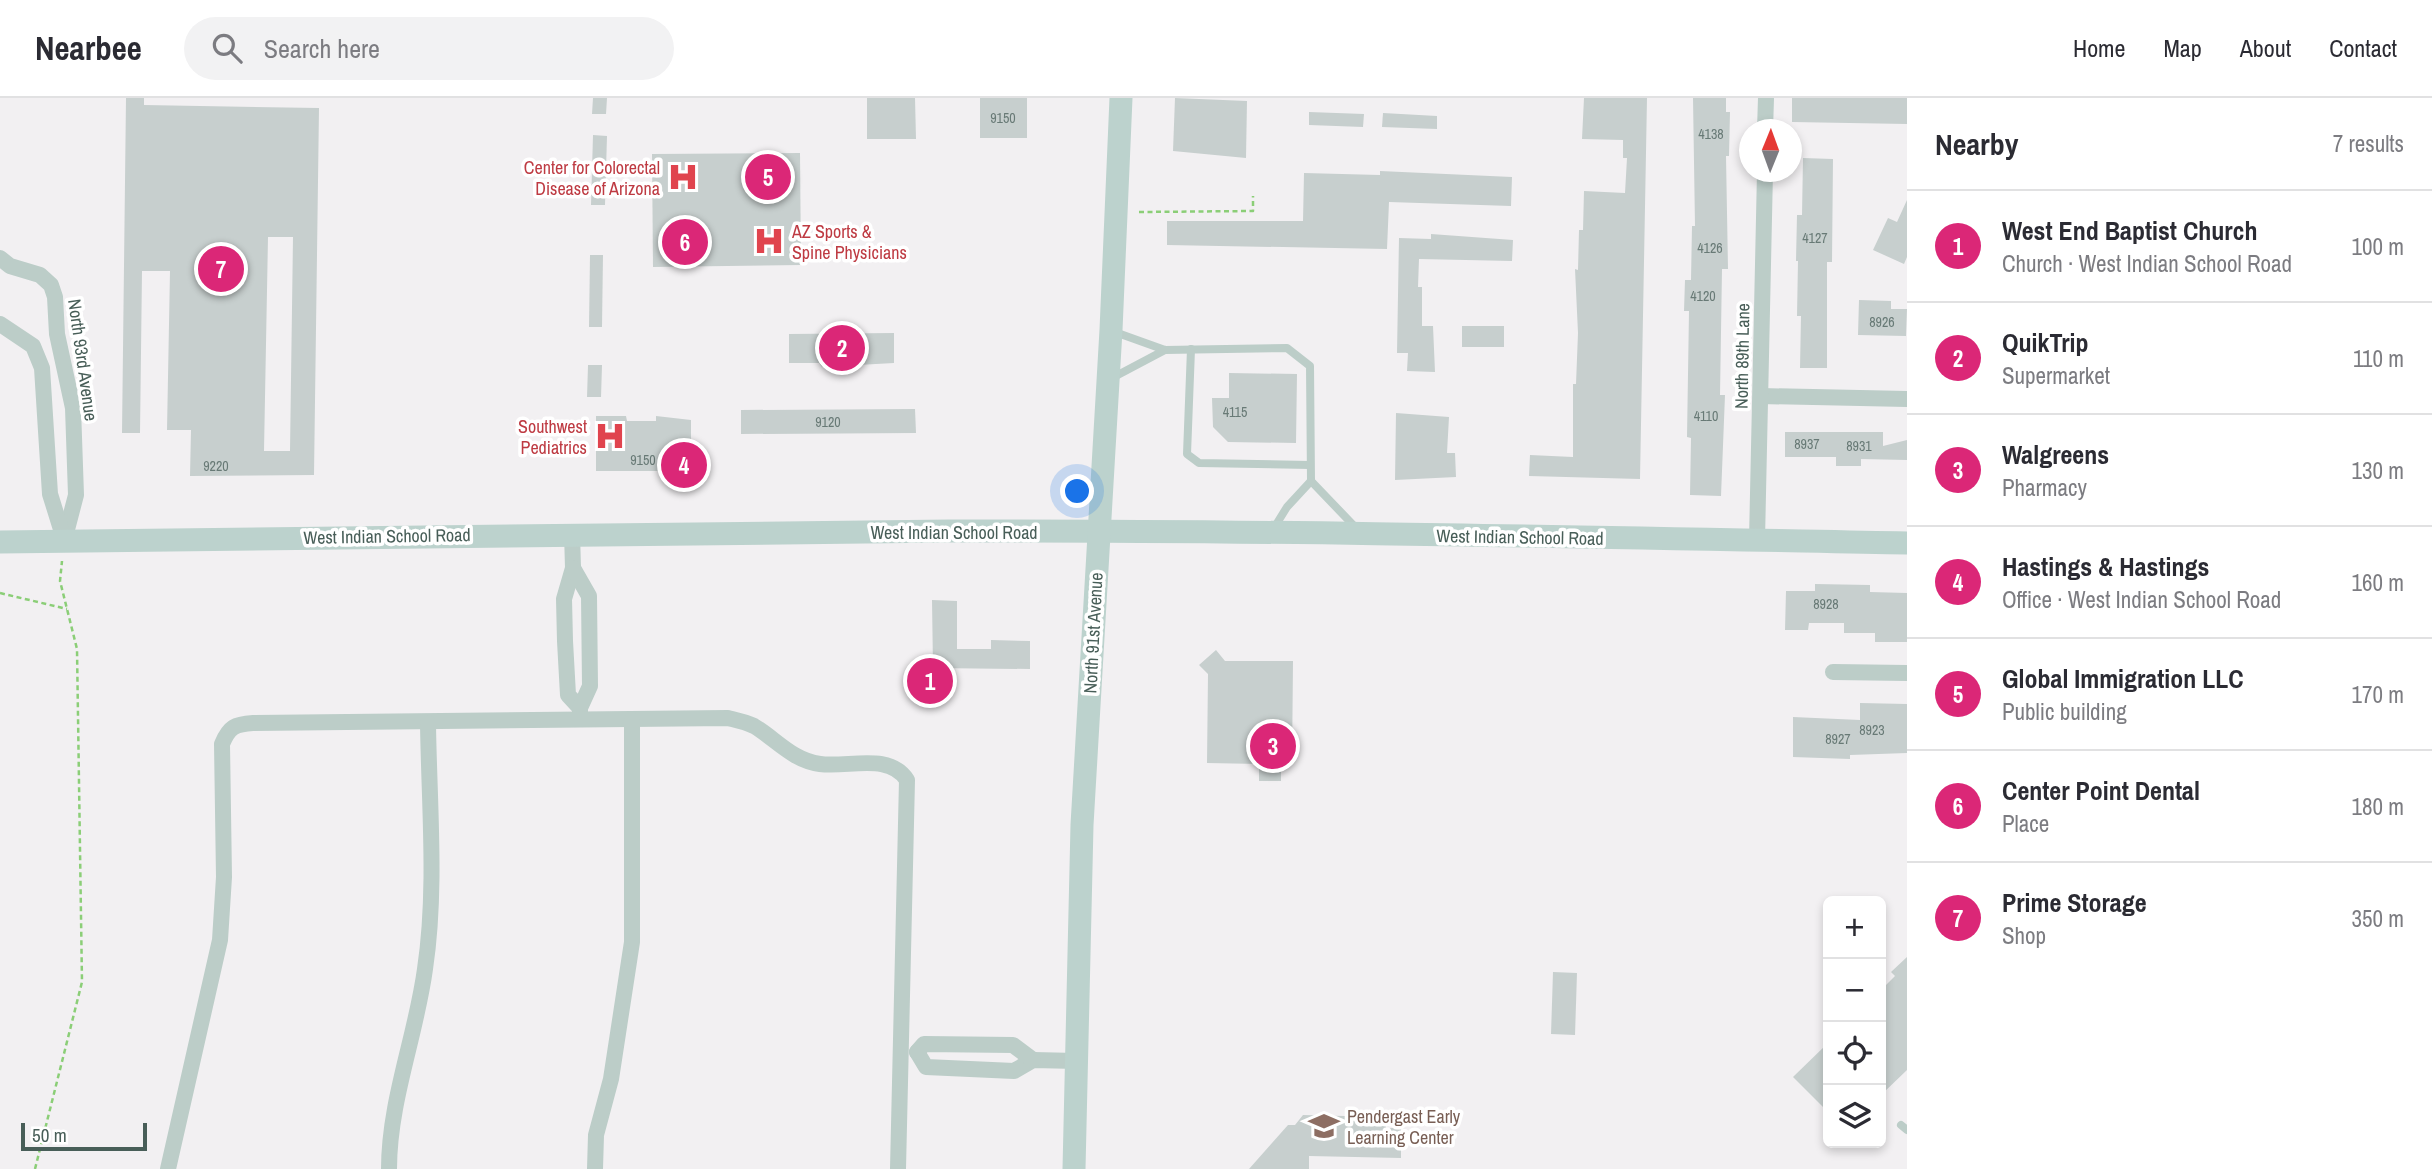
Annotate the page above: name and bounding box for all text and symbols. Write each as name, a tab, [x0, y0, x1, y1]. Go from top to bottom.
search box	[184, 17, 674, 80]
text: Nearbee	[35, 26, 142, 70]
icon: search	[208, 29, 246, 67]
text: Search here	[264, 31, 380, 66]
text: Home	[2073, 32, 2125, 64]
text: Map	[2163, 32, 2202, 64]
text: About	[2240, 32, 2291, 64]
text: Contact	[2329, 32, 2397, 64]
house number: 9150	[990, 109, 1016, 127]
north arrow	[1739, 119, 1802, 182]
text: Nearby	[1935, 124, 2018, 164]
house number: 4138	[1698, 125, 1724, 143]
text: 7 results	[2333, 128, 2404, 159]
pin: 5	[745, 151, 791, 203]
place label: Center for Colorectal Disease of Arizona	[524, 155, 660, 201]
hospital icon: Center for Colorectal Disease of Arizona	[666, 160, 700, 194]
text: West End Baptist Church	[2002, 213, 2258, 248]
pin: 6	[662, 216, 708, 268]
place label: AZ Sports & Spine Physicians	[791, 219, 907, 265]
hospital icon: AZ Sports & Spine Physicians	[752, 224, 786, 258]
house number: 4127	[1802, 229, 1828, 247]
text: 1	[1953, 231, 1963, 262]
text: 100 m	[2352, 231, 2404, 262]
house number: 4126	[1697, 239, 1723, 257]
pin: 7	[198, 243, 244, 295]
text: Church · West Indian School Road	[2002, 248, 2292, 279]
house number: 4120	[1690, 287, 1716, 305]
street label: North 93rd Avenue	[62, 297, 104, 423]
street label: North 89th Lane	[1729, 303, 1755, 409]
house number: 8926	[1869, 313, 1895, 331]
pin: 2	[819, 322, 865, 374]
text: QuikTrip	[2002, 325, 2089, 360]
text: 2	[1953, 343, 1963, 374]
text: 110 m	[2353, 343, 2404, 374]
text: Supermarket	[2002, 360, 2110, 391]
house number: 4115	[1223, 403, 1247, 421]
house number: 4110	[1694, 407, 1718, 425]
house number: 9120	[815, 413, 841, 431]
place label: Southwest Pediatrics	[518, 414, 587, 460]
hospital icon: Southwest Pediatrics	[593, 419, 627, 453]
house number: 8937	[1794, 435, 1820, 453]
house number: 8931	[1846, 437, 1872, 455]
text: Walgreens	[2002, 437, 2109, 472]
pin: 4	[661, 439, 707, 491]
house number: 9150	[630, 451, 656, 469]
text: 3	[1953, 455, 1963, 486]
text: 130 m	[2352, 455, 2404, 486]
house number: 9220	[203, 457, 229, 475]
text: Pharmacy	[2002, 472, 2087, 503]
your location	[1060, 474, 1094, 508]
street label: West Indian School Road	[870, 520, 1038, 545]
street label: West Indian School Road	[303, 522, 471, 550]
street label: West Indian School Road	[1436, 523, 1604, 551]
text: Hastings & Hastings	[2002, 549, 2209, 584]
text: 4	[1953, 567, 1963, 598]
text: 160 m	[2352, 567, 2404, 598]
street label: North 91st Avenue	[1077, 572, 1109, 694]
text: Office · West Indian School Road	[2002, 584, 2281, 615]
house number: 8928	[1813, 595, 1839, 613]
pin: 1	[907, 655, 953, 707]
text: Global Immigration LLC	[2002, 661, 2244, 696]
text: 5	[1953, 679, 1963, 710]
text: 170 m	[2352, 679, 2404, 710]
text: Public building	[2002, 696, 2127, 727]
pin: 3	[1250, 720, 1296, 772]
house number: 8923	[1859, 721, 1885, 739]
house number: 8927	[1825, 730, 1851, 748]
text: Center Point Dental	[2002, 773, 2200, 808]
text: 6	[1953, 791, 1963, 822]
text: 180 m	[2352, 791, 2404, 822]
text: Place	[2002, 808, 2049, 839]
text: Prime Storage	[2002, 885, 2147, 920]
map controls	[1823, 896, 1886, 1148]
button: +	[1823, 896, 1886, 959]
text: 7	[1953, 903, 1963, 934]
text: 350 m	[2352, 903, 2404, 934]
text: Shop	[2002, 920, 2046, 951]
button: −	[1823, 959, 1886, 1022]
button: locate	[1823, 1022, 1886, 1085]
button: layers	[1823, 1085, 1886, 1148]
place label: Pendergast Early Learning Center	[1347, 1104, 1461, 1150]
school or university icon: Pendergast Early Learning Center	[1307, 1109, 1341, 1143]
scale bar	[21, 1120, 147, 1152]
text: 50 m	[32, 1122, 67, 1148]

